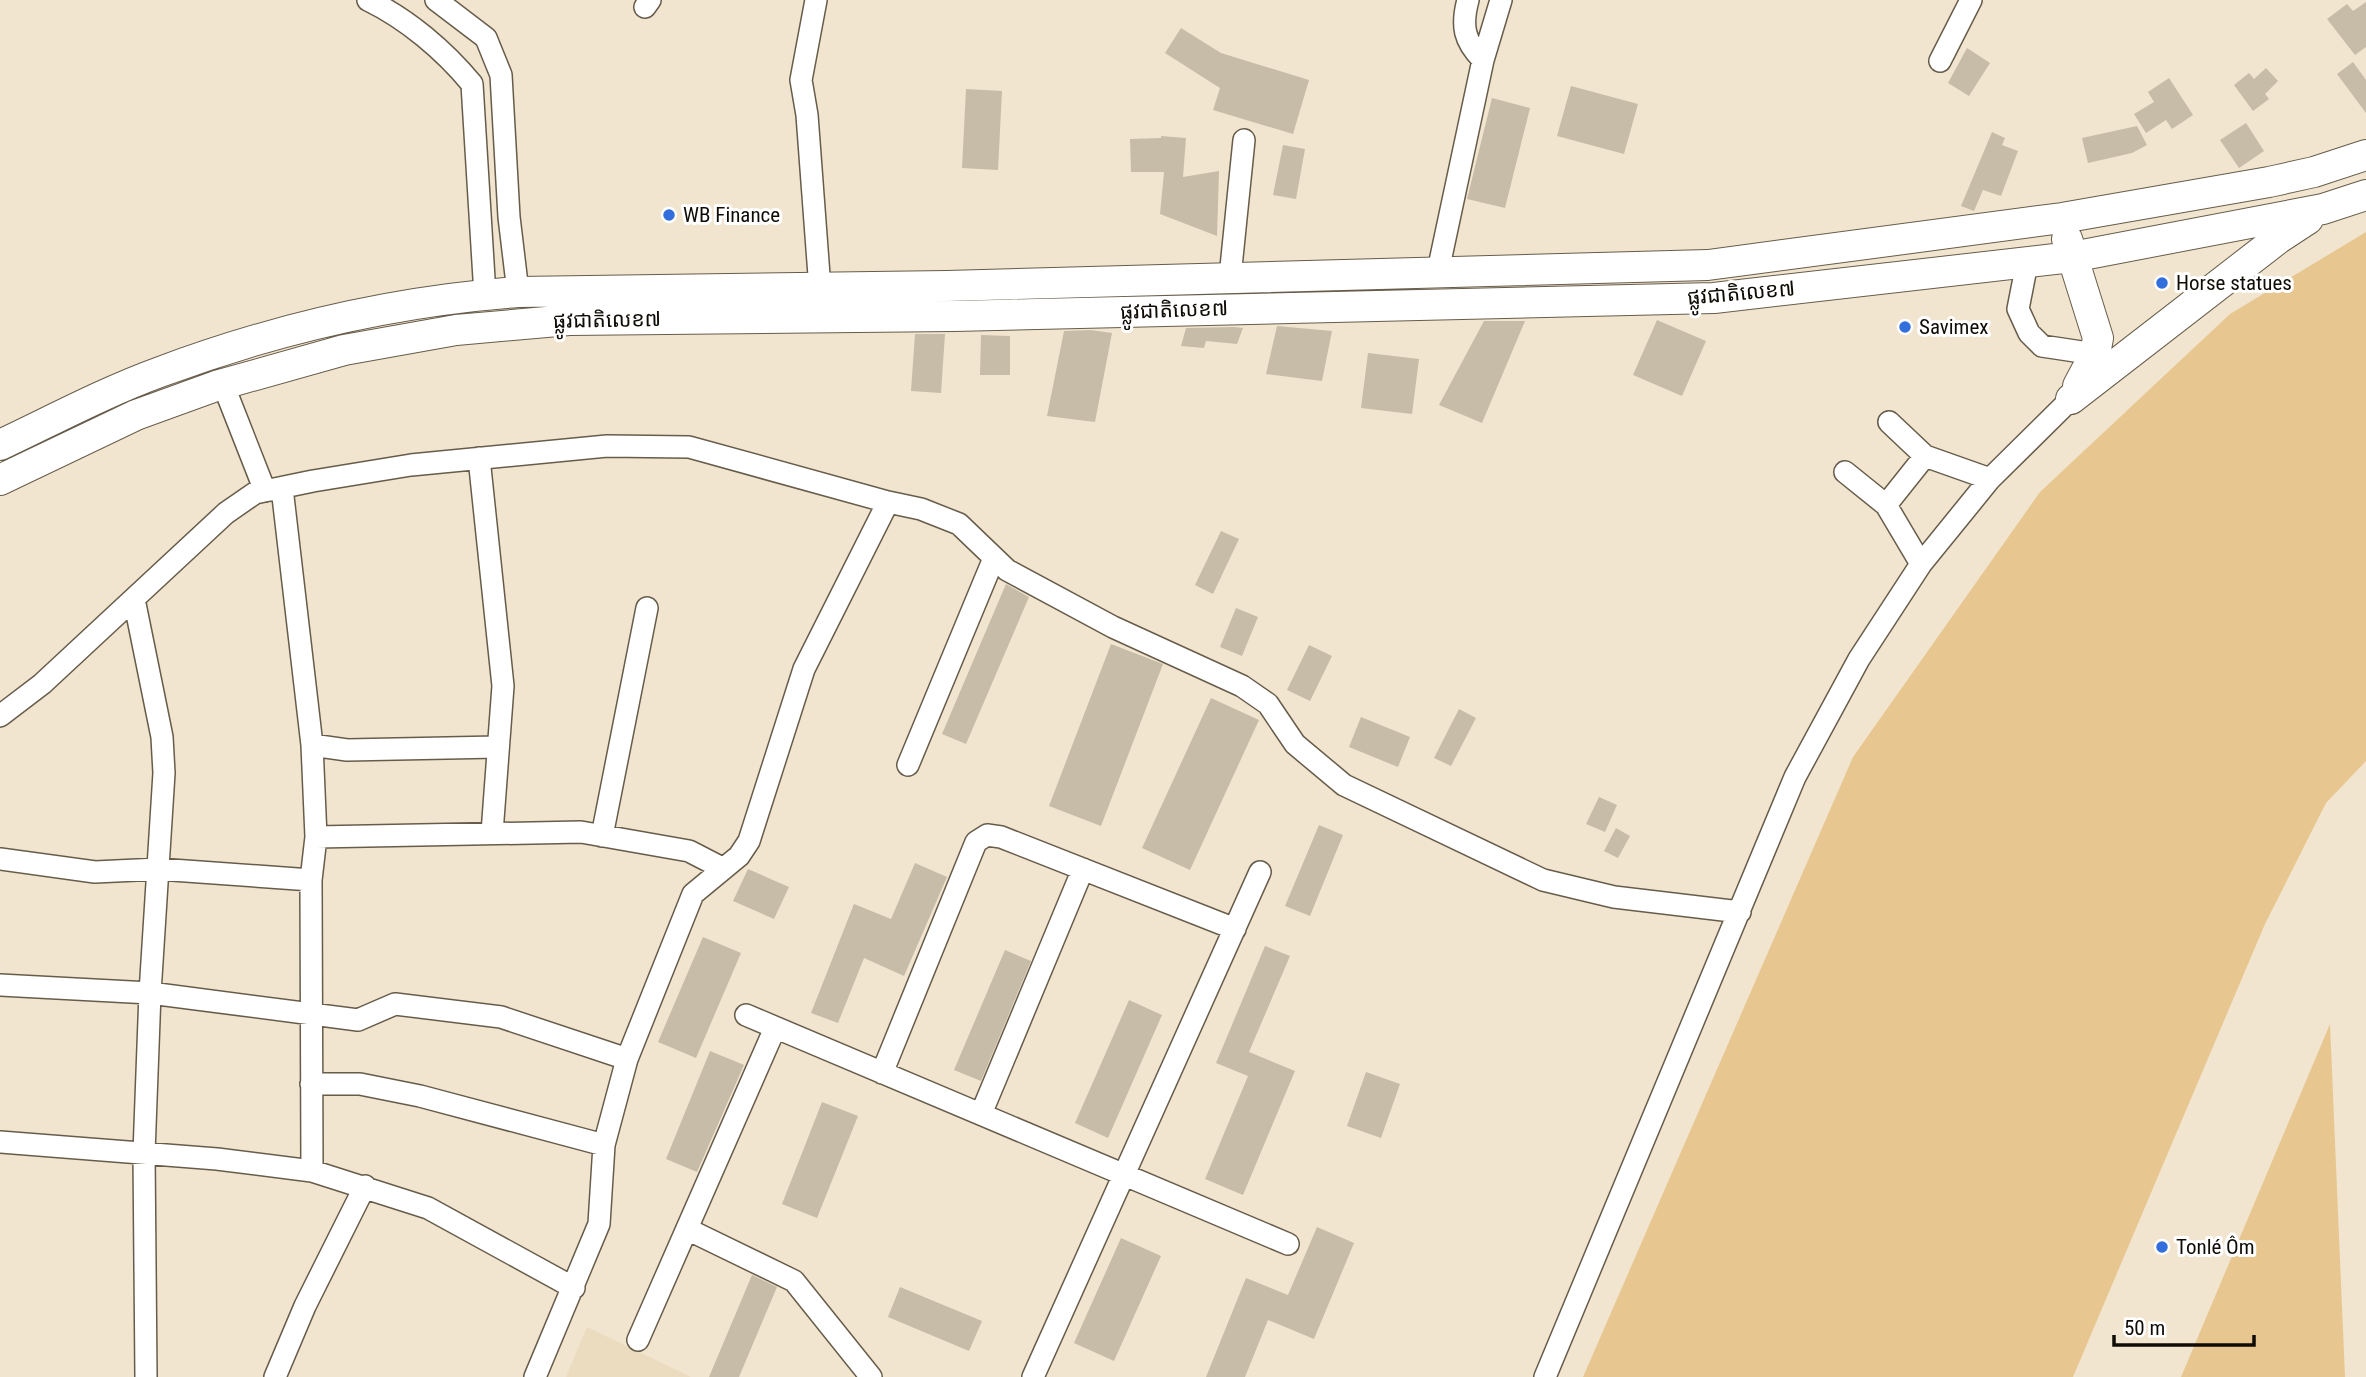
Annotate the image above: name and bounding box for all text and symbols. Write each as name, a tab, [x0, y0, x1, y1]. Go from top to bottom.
place label: WB Finance	[683, 203, 780, 227]
marker: WB Finance	[661, 207, 677, 223]
place label: Horse statues	[2176, 271, 2292, 295]
marker: Horse statues	[2154, 275, 2170, 291]
street label: ផ្លូវជាតិលេខ៧	[1686, 276, 1797, 317]
street label: ផ្លូវជាតិលេខ៧	[1120, 296, 1229, 331]
street label: ផ្លូវជាតិលេខ៧	[553, 307, 661, 340]
place label: Savimex	[1919, 315, 1988, 339]
marker: Savimex	[1897, 319, 1913, 335]
place label: Tonlé Ôm	[2176, 1235, 2255, 1259]
marker: Tonlé Ôm	[2154, 1239, 2170, 1255]
scale bar	[2114, 1304, 2254, 1348]
text: 50 m	[2124, 1316, 2165, 1340]

